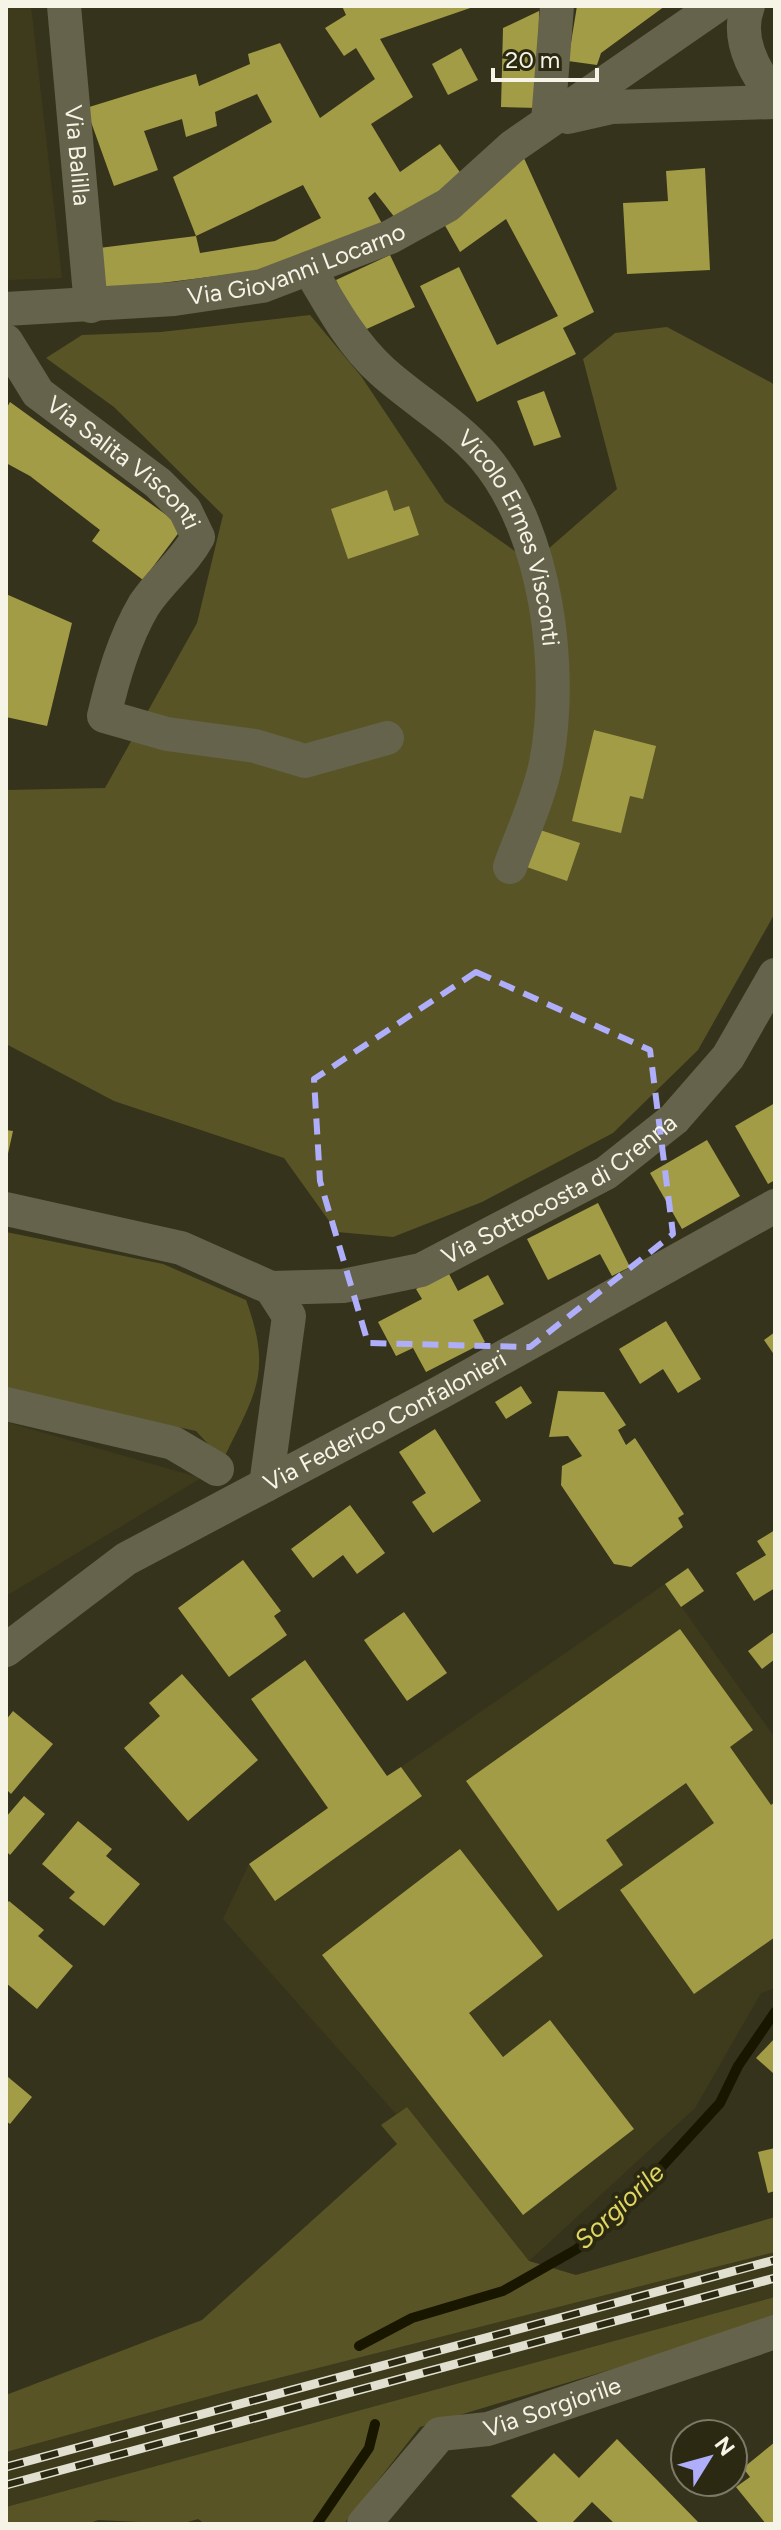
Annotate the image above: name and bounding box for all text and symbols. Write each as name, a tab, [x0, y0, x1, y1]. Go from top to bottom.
scale bar	[493, 32, 597, 82]
text: 20 m	[505, 45, 560, 74]
street label: Via Balilla	[59, 104, 97, 207]
street label: Via Giovanni Locarno	[186, 216, 410, 311]
street label: Via Salita Visconti	[41, 389, 207, 534]
street label: Vicolo Ermes Visconti	[452, 423, 566, 647]
street label: Via Sottocosta di Crenna	[437, 1108, 682, 1271]
street label: Via Federico Confalonieri	[259, 1344, 511, 1497]
water label: Sorgiorile	[567, 2156, 671, 2256]
street label: Via Sorgiorile	[480, 2370, 625, 2443]
north arrow	[669, 2418, 749, 2498]
text: N	[709, 2431, 740, 2461]

